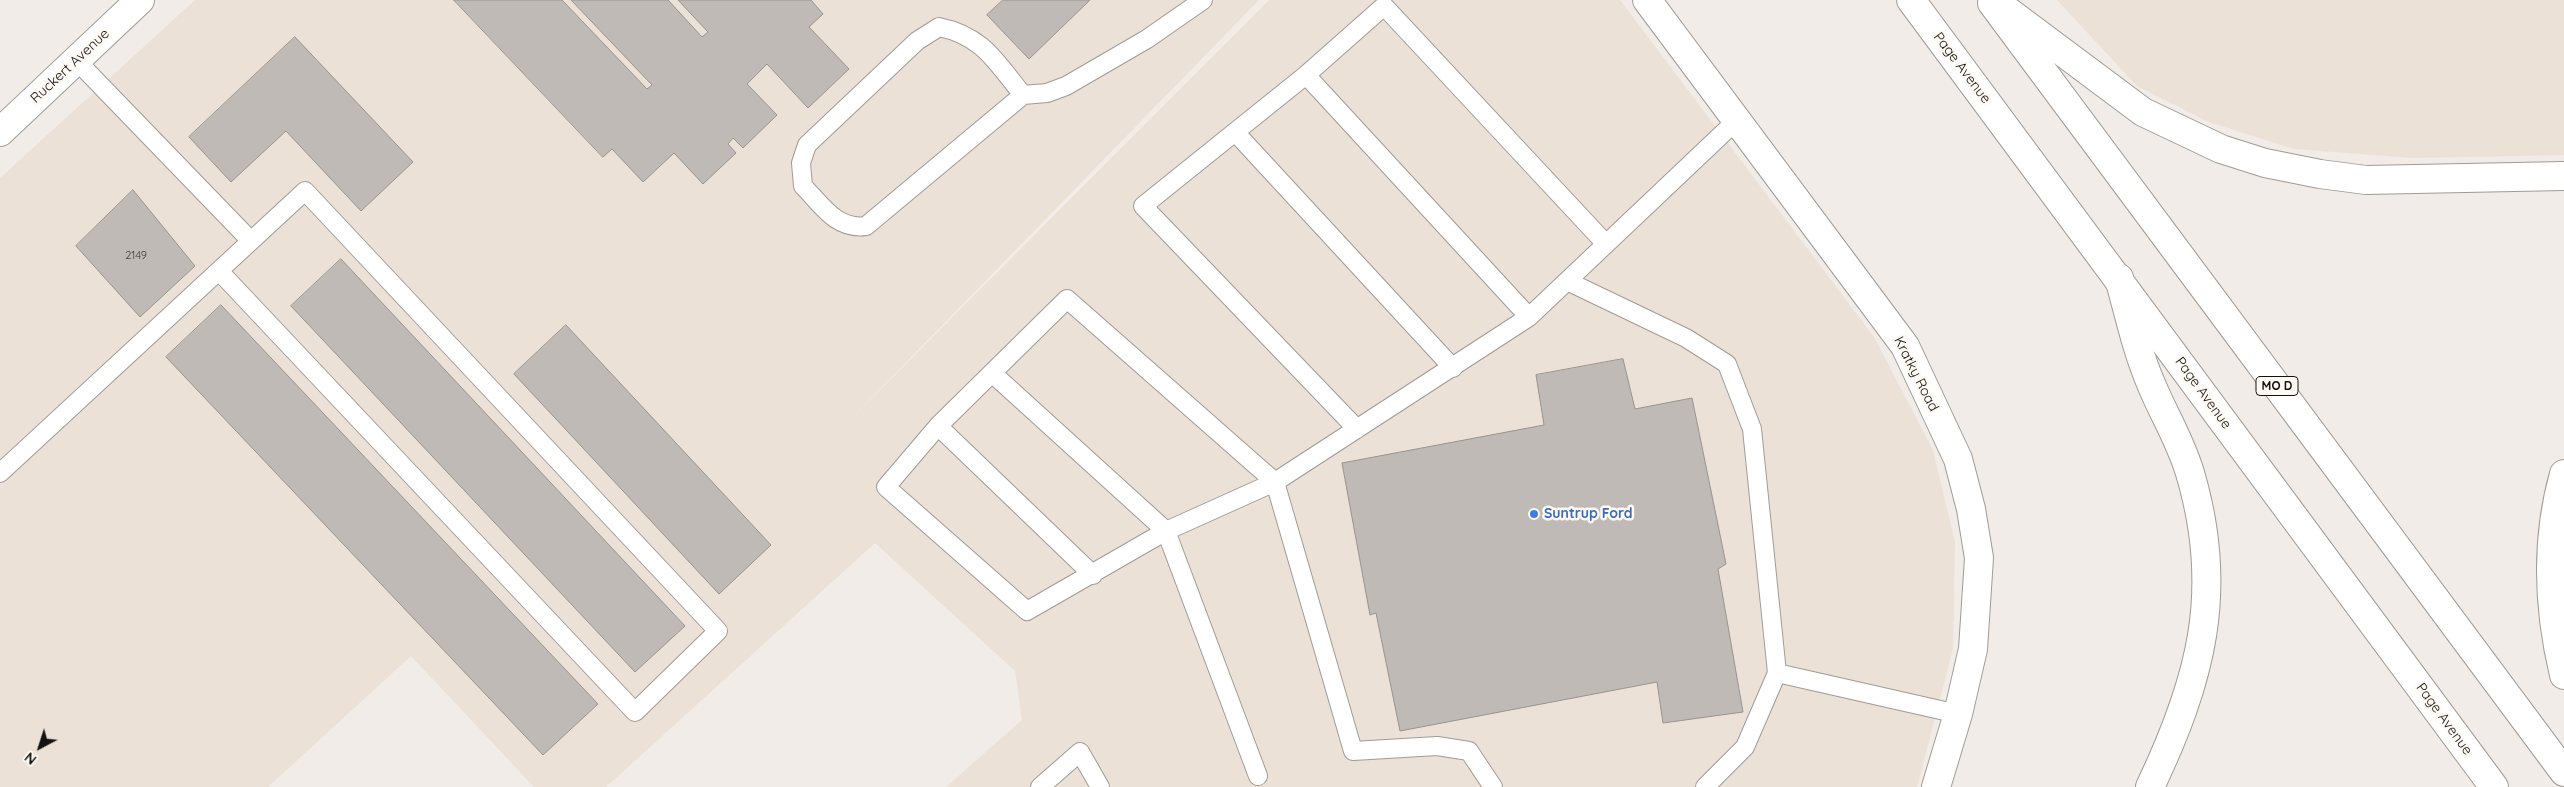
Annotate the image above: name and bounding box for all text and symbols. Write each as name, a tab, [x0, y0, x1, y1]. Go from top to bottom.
street label: Ruckert Avenue	[27, 25, 113, 107]
street label: Page Avenue	[1930, 29, 1994, 107]
house number: 2149	[125, 249, 147, 263]
street label: Kratky Road	[1890, 334, 1942, 414]
street label: Page Avenue	[2171, 354, 2235, 432]
road number: MO D	[2256, 376, 2298, 396]
place label: Suntrup Ford	[1544, 506, 1633, 522]
marker: Suntrup Ford	[1528, 508, 1540, 520]
street label: Page Avenue	[2412, 680, 2476, 758]
north arrow	[15, 722, 65, 772]
text: N	[21, 748, 40, 769]

